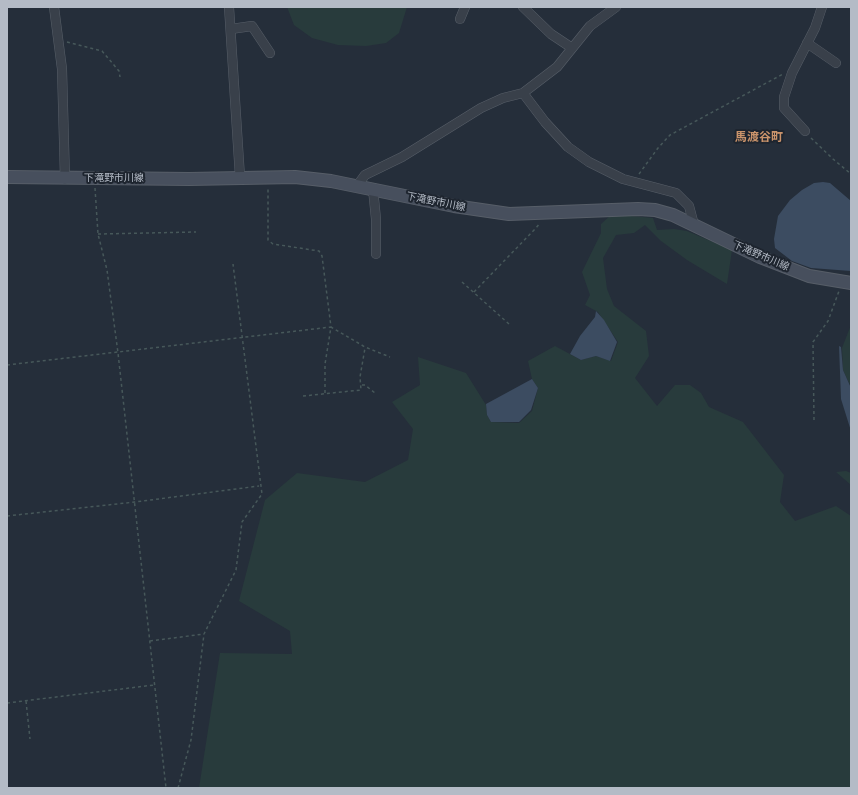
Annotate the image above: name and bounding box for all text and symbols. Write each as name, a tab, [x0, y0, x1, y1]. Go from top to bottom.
district label: 馬渡谷町	[735, 131, 783, 145]
street label: 下滝野市川線	[84, 172, 144, 184]
street label: 下滝野市川線	[405, 190, 467, 214]
street label: 下滝野市川線	[731, 239, 791, 273]

